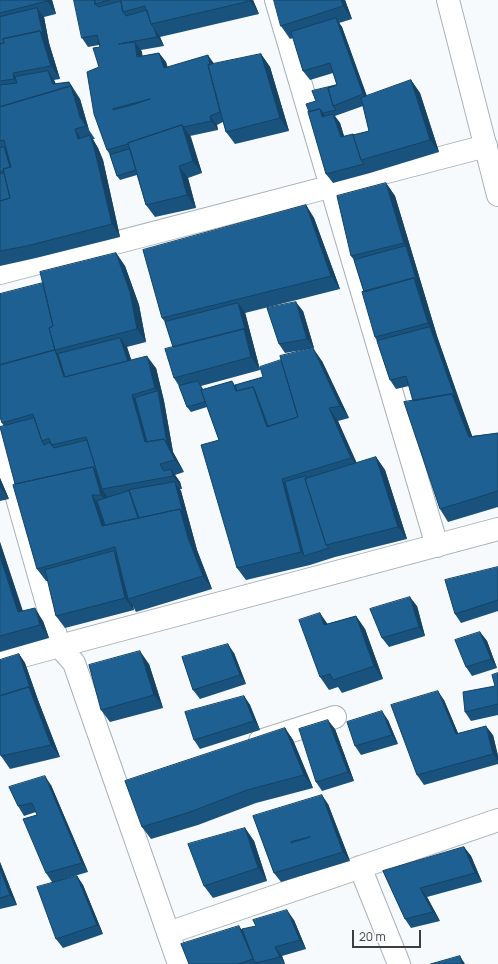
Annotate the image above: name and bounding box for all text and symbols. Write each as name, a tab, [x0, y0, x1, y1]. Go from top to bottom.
scale bar	[354, 922, 423, 948]
text: 20 m	[359, 928, 386, 945]

